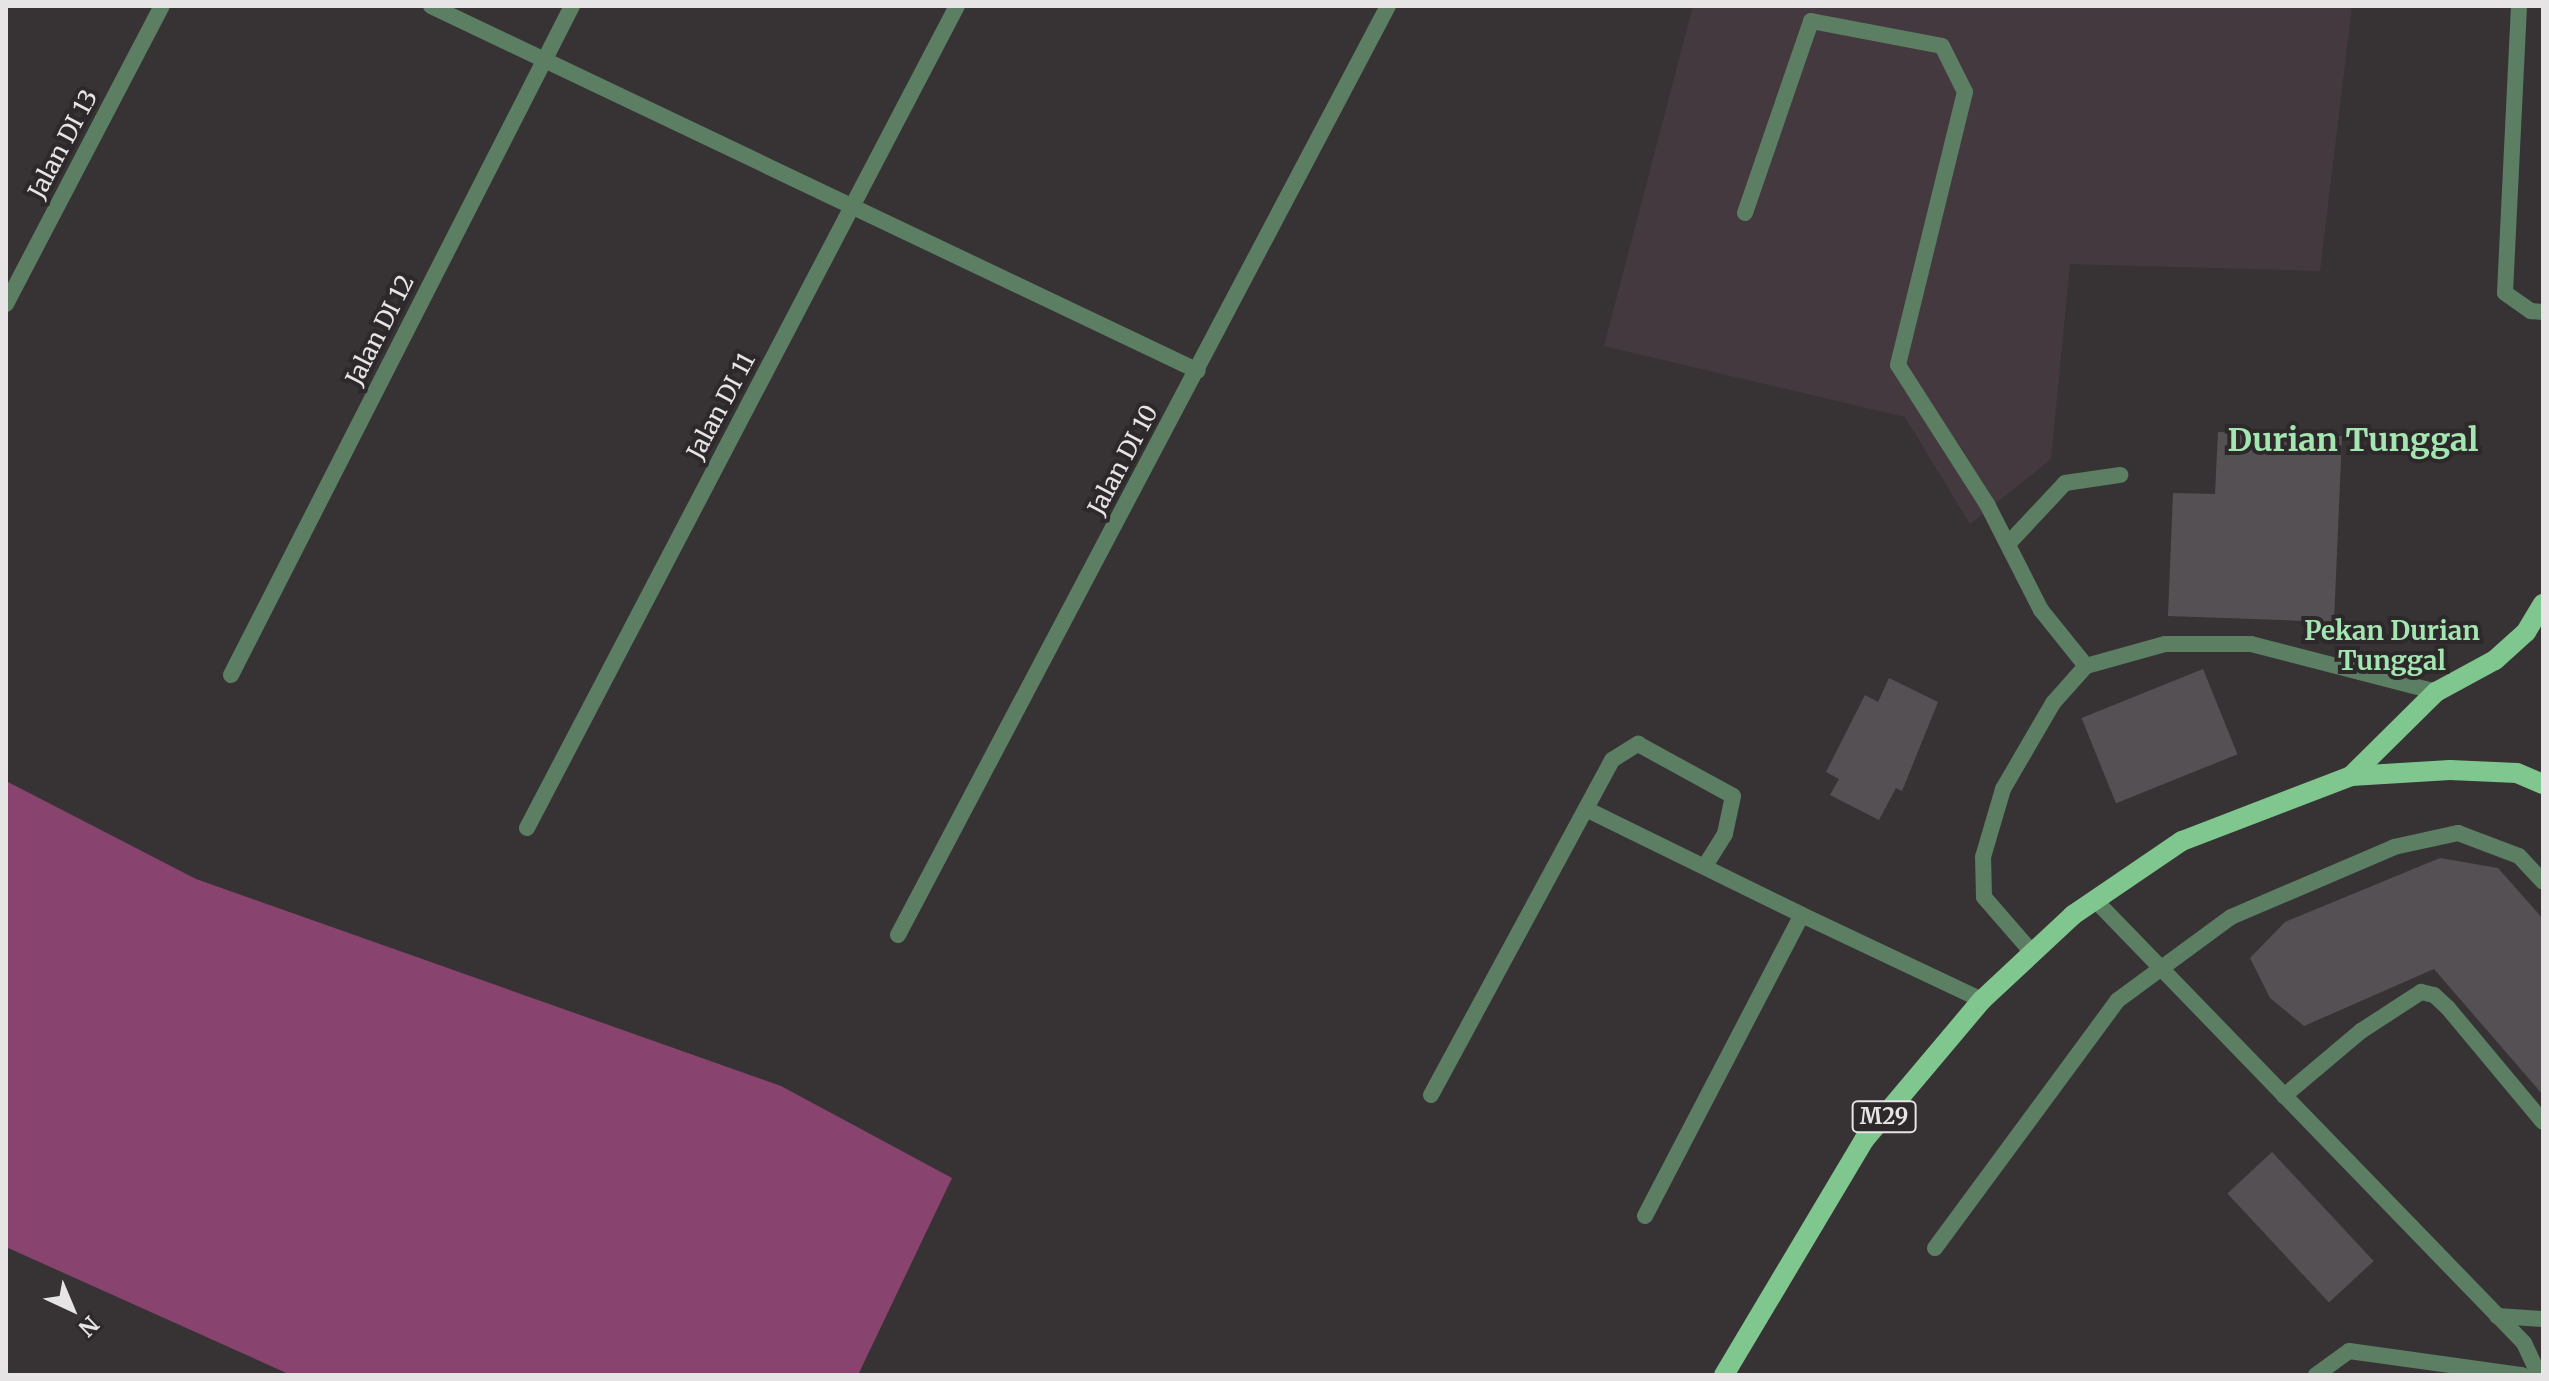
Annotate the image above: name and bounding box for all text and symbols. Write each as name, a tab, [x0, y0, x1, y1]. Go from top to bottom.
street label: Jalan DI 13	[22, 85, 104, 203]
street label: Jalan DI 12	[340, 270, 420, 390]
street label: Jalan DI 11	[681, 348, 761, 464]
street label: Jalan DI 10	[1082, 400, 1164, 520]
district label: Durian Tunggal	[2227, 421, 2479, 459]
district label: Pekan Durian Tunggal	[2304, 615, 2480, 676]
road number: M29	[1850, 1099, 1918, 1135]
north arrow	[32, 1269, 112, 1349]
text: N	[73, 1310, 105, 1342]

